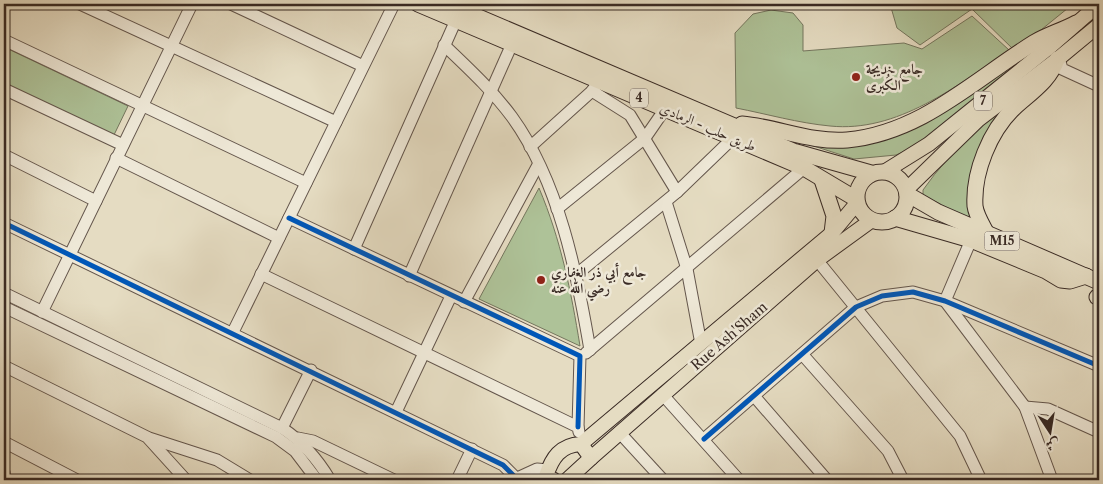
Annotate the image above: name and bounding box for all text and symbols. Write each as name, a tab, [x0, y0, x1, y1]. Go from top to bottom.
place label: جامع خديجة الكُبرى	[866, 60, 923, 94]
marker: جامع خديجة الكُبرى	[850, 71, 862, 83]
road number: 4	[630, 89, 648, 108]
road number: 7	[974, 92, 992, 110]
street label: طريق حلب - الرمادي	[656, 99, 759, 158]
road number: M15	[984, 232, 1020, 250]
place label: جامع أبي ذر الغفاري رضي الله عنه	[551, 262, 647, 302]
marker: جامع أبي ذر الغفاري رضي الله عنه	[535, 274, 547, 286]
street label: Rue Ash'Sham	[687, 298, 771, 374]
north arrow	[1026, 406, 1076, 456]
text: ش	[1044, 434, 1061, 455]

